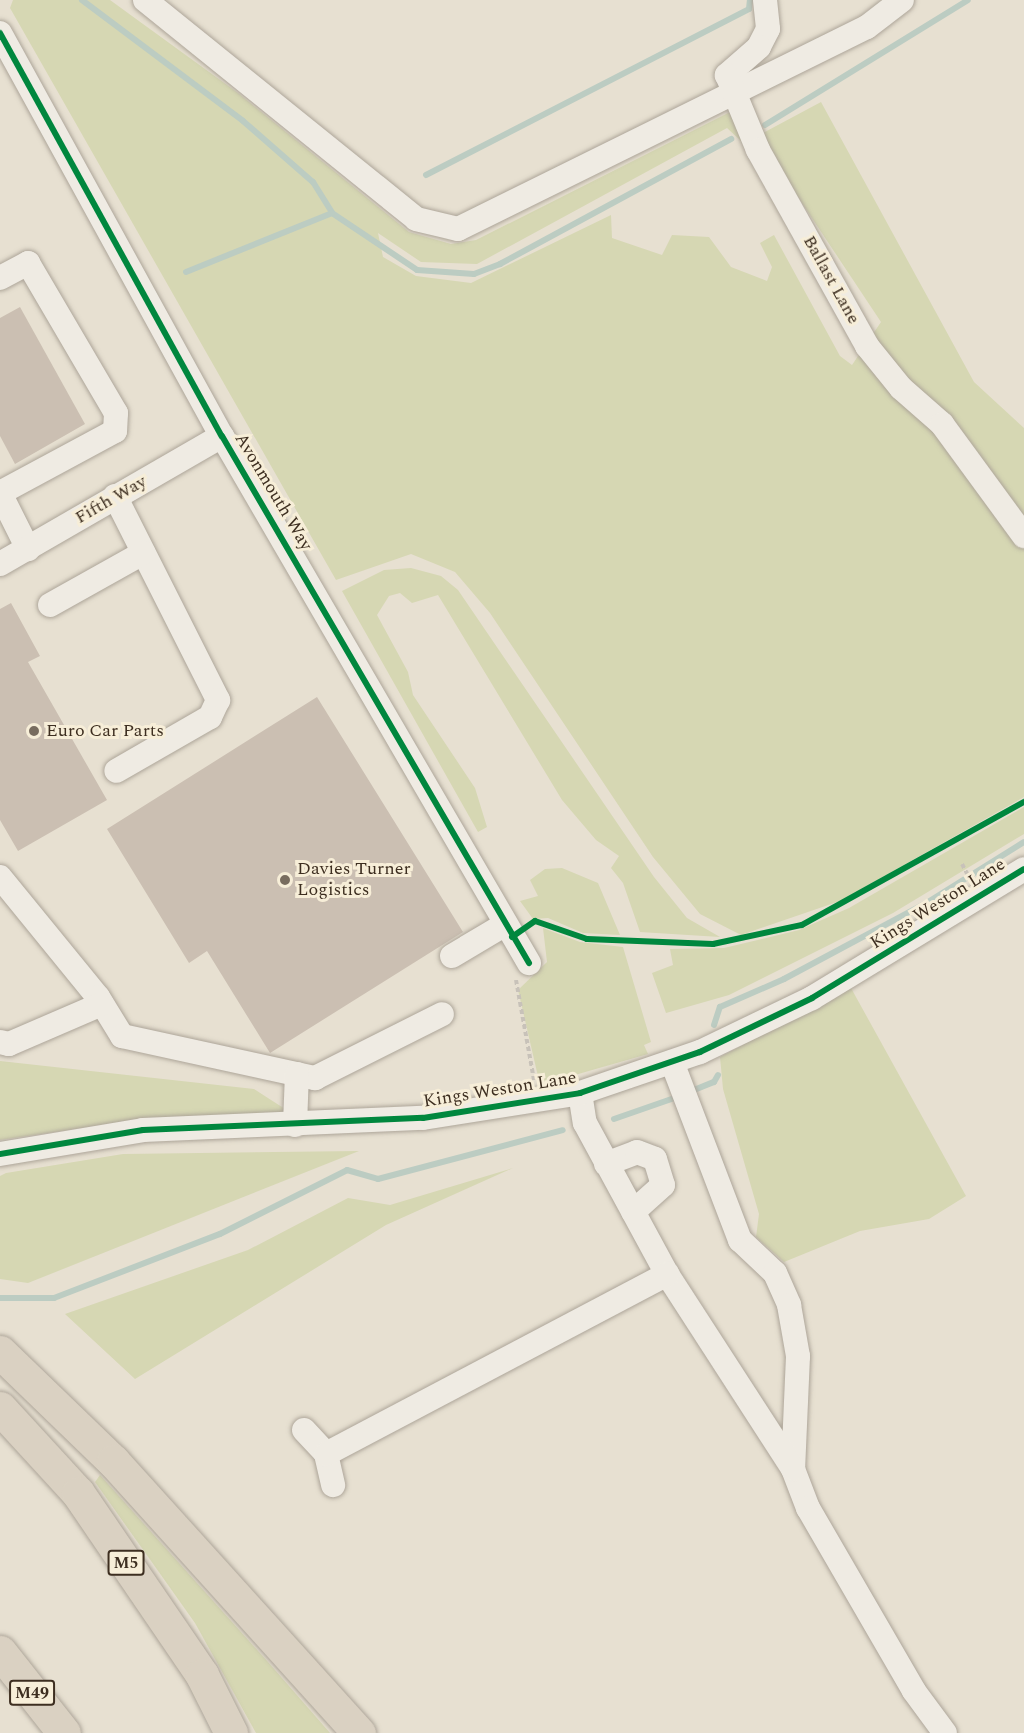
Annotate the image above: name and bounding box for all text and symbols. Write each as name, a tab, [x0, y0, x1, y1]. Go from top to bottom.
street label: Ballast Lane	[798, 232, 864, 328]
street label: Avonmouth Way	[230, 429, 316, 555]
street label: Fifth Way	[72, 471, 150, 529]
place label: Euro Car Parts	[46, 720, 164, 742]
marker: Euro Car Parts	[27, 724, 41, 738]
street label: Kings Weston Lane	[867, 854, 1009, 954]
place label: Davies Turner Logistics	[297, 859, 411, 902]
marker: Davies Turner Logistics	[278, 873, 292, 887]
street label: Kings Weston Lane	[422, 1067, 578, 1113]
road number: M5	[106, 1550, 146, 1576]
road number: M49	[8, 1680, 56, 1706]

